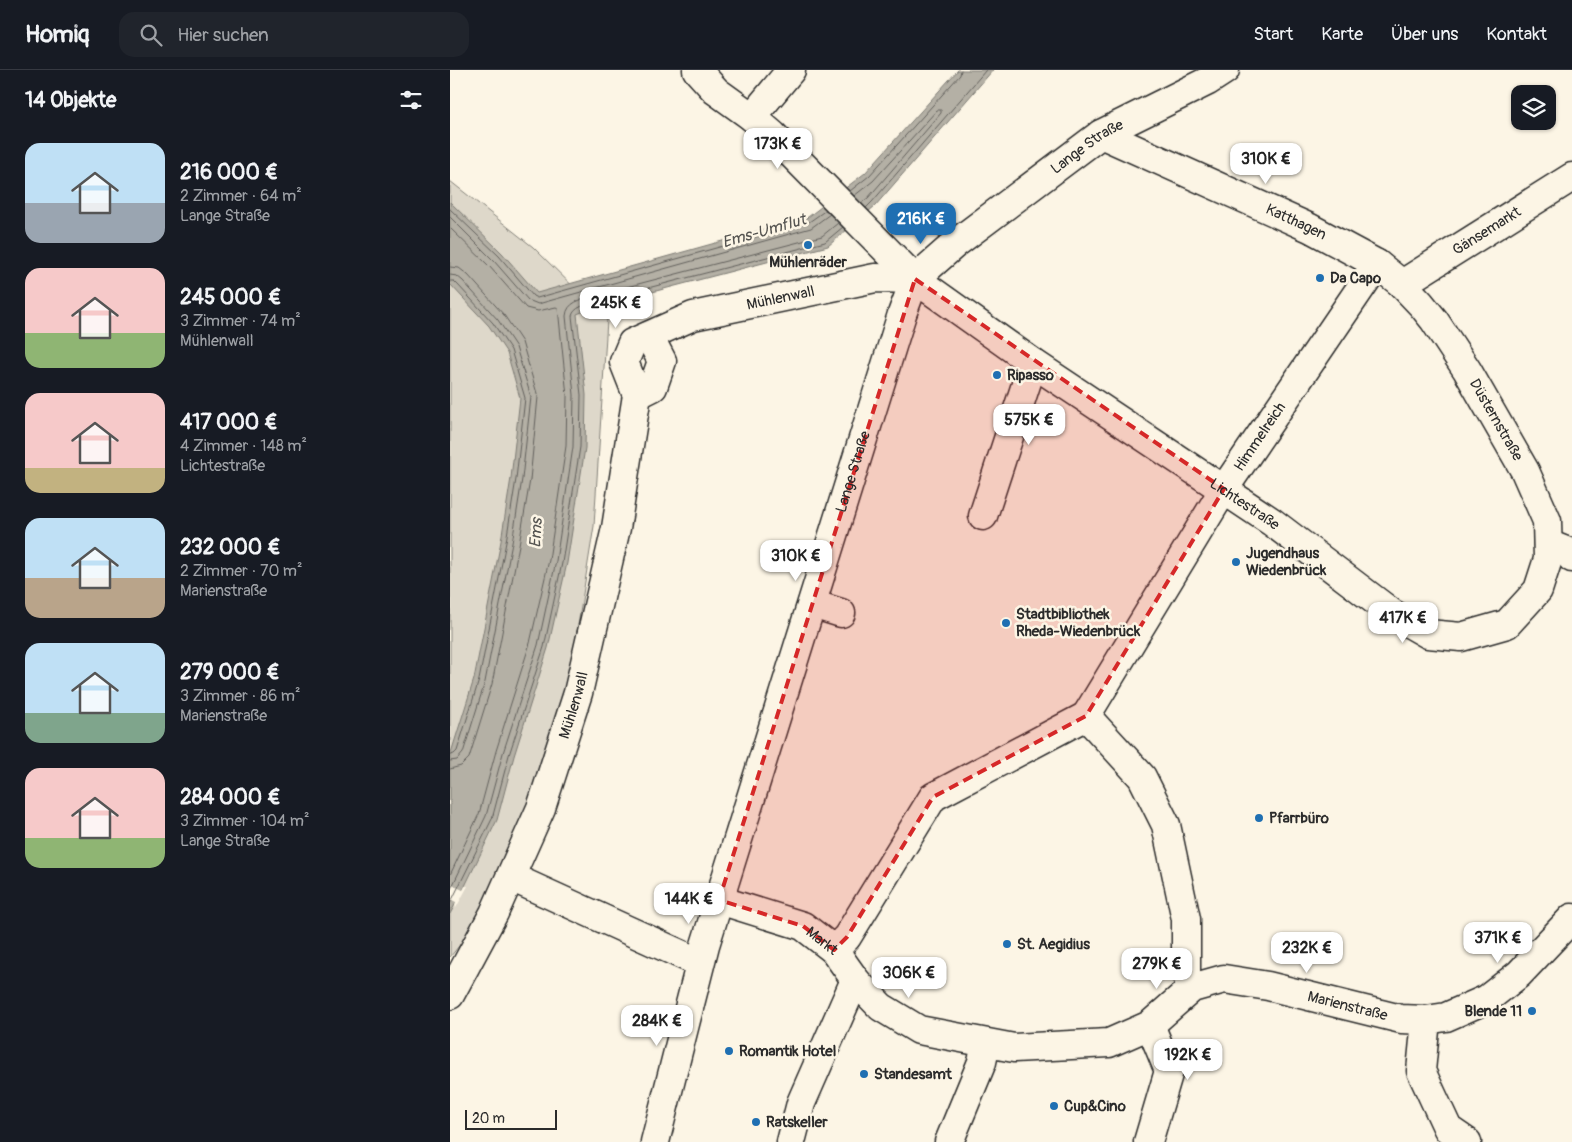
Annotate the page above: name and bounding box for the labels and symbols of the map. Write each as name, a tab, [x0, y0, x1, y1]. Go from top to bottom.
street label: Lange Straße	[1047, 115, 1127, 178]
pin: 173K €	[737, 128, 819, 170]
pin: 310K €	[1225, 142, 1307, 185]
street label: Katthagen	[1263, 200, 1329, 244]
pin: 216K €	[880, 202, 962, 245]
street label: Gänsemarkt	[1449, 202, 1525, 259]
water label: Ems-Umflut	[720, 209, 810, 252]
marker: Mühlenräder	[802, 239, 814, 251]
place label: Mühlenräder	[769, 253, 847, 272]
place label: Da Capo	[1330, 269, 1381, 288]
marker: Da Capo	[1314, 272, 1326, 284]
street label: Mühlenwall	[745, 281, 816, 314]
pin: 245K €	[575, 286, 657, 329]
place label: Ripasso	[1007, 366, 1054, 385]
marker: Ripasso	[991, 369, 1003, 381]
street label: Düsternstraße	[1465, 376, 1527, 465]
street label: Himmelreich	[1229, 399, 1290, 475]
pin: 575K €	[988, 404, 1070, 446]
street label: Lange Straße	[831, 428, 875, 515]
street label: Lichtestraße	[1206, 474, 1284, 534]
water label: Ems	[525, 516, 547, 548]
pin: 310K €	[755, 540, 837, 582]
place label: Jugendhaus Wiedenbrück	[1246, 544, 1327, 580]
marker: Jugendhaus Wiedenbrück	[1230, 556, 1242, 568]
pin: 417K €	[1362, 602, 1444, 644]
place label: Stadtbibliothek Rheda-Wiedenbrück	[1016, 605, 1141, 641]
marker: Stadtbibliothek Rheda-Wiedenbrück	[1000, 617, 1012, 629]
street label: Mühlenwall	[554, 670, 592, 741]
place label: Pfarrbüro	[1269, 809, 1329, 828]
marker: Pfarrbüro	[1253, 812, 1265, 824]
pin: 144K €	[648, 882, 730, 925]
street label: Markt	[802, 922, 843, 960]
pin: 371K €	[1457, 922, 1539, 964]
pin: 232K €	[1266, 932, 1348, 974]
place label: St. Aegidius	[1017, 935, 1090, 954]
marker: St. Aegidius	[1001, 938, 1013, 950]
pin: 279K €	[1116, 948, 1198, 990]
pin: 306K €	[868, 956, 950, 999]
street label: Marienstraße	[1306, 987, 1390, 1025]
place label: Blende 11	[1464, 1002, 1522, 1021]
pin: 284K €	[616, 1004, 698, 1047]
marker: Blende 11	[1526, 1005, 1538, 1017]
pin: 192K €	[1147, 1038, 1229, 1081]
place label: Romantik Hotel	[739, 1042, 836, 1061]
marker: Romantik Hotel	[723, 1045, 735, 1057]
place label: Standesamt	[874, 1065, 953, 1084]
marker: Standesamt	[858, 1068, 870, 1080]
place label: Cup&Cino	[1064, 1097, 1126, 1116]
marker: Cup&Cino	[1048, 1100, 1060, 1112]
scale bar	[465, 1107, 558, 1130]
place label: Ratskeller	[766, 1113, 828, 1132]
marker: Ratskeller	[750, 1116, 762, 1128]

